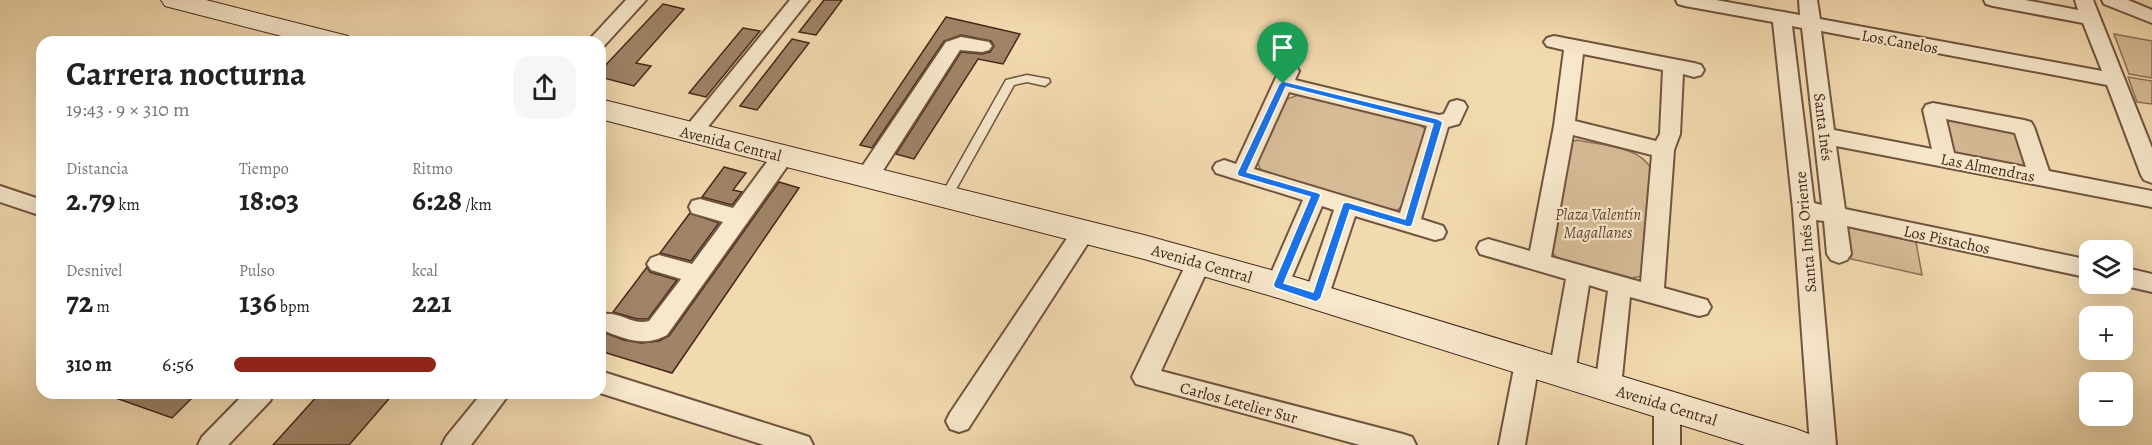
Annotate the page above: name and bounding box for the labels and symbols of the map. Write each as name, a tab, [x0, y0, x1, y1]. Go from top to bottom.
pin	[1257, 22, 1308, 84]
street label: Los Canelos	[1860, 24, 1940, 60]
street label: Santa Inés	[1808, 92, 1838, 162]
street label: Avenida Central	[677, 120, 784, 167]
street label: Las Almendras	[1939, 148, 2037, 188]
street label: Santa Inés Oriente	[1790, 170, 1822, 293]
park label: Plaza Valentín Magallanes	[1555, 204, 1641, 244]
street label: Los Pistachos	[1902, 220, 1992, 260]
street label: Avenida Central	[1148, 239, 1255, 289]
street label: Carlos Letelier Sur	[1177, 377, 1300, 429]
street label: Avenida Central	[1613, 380, 1720, 432]

